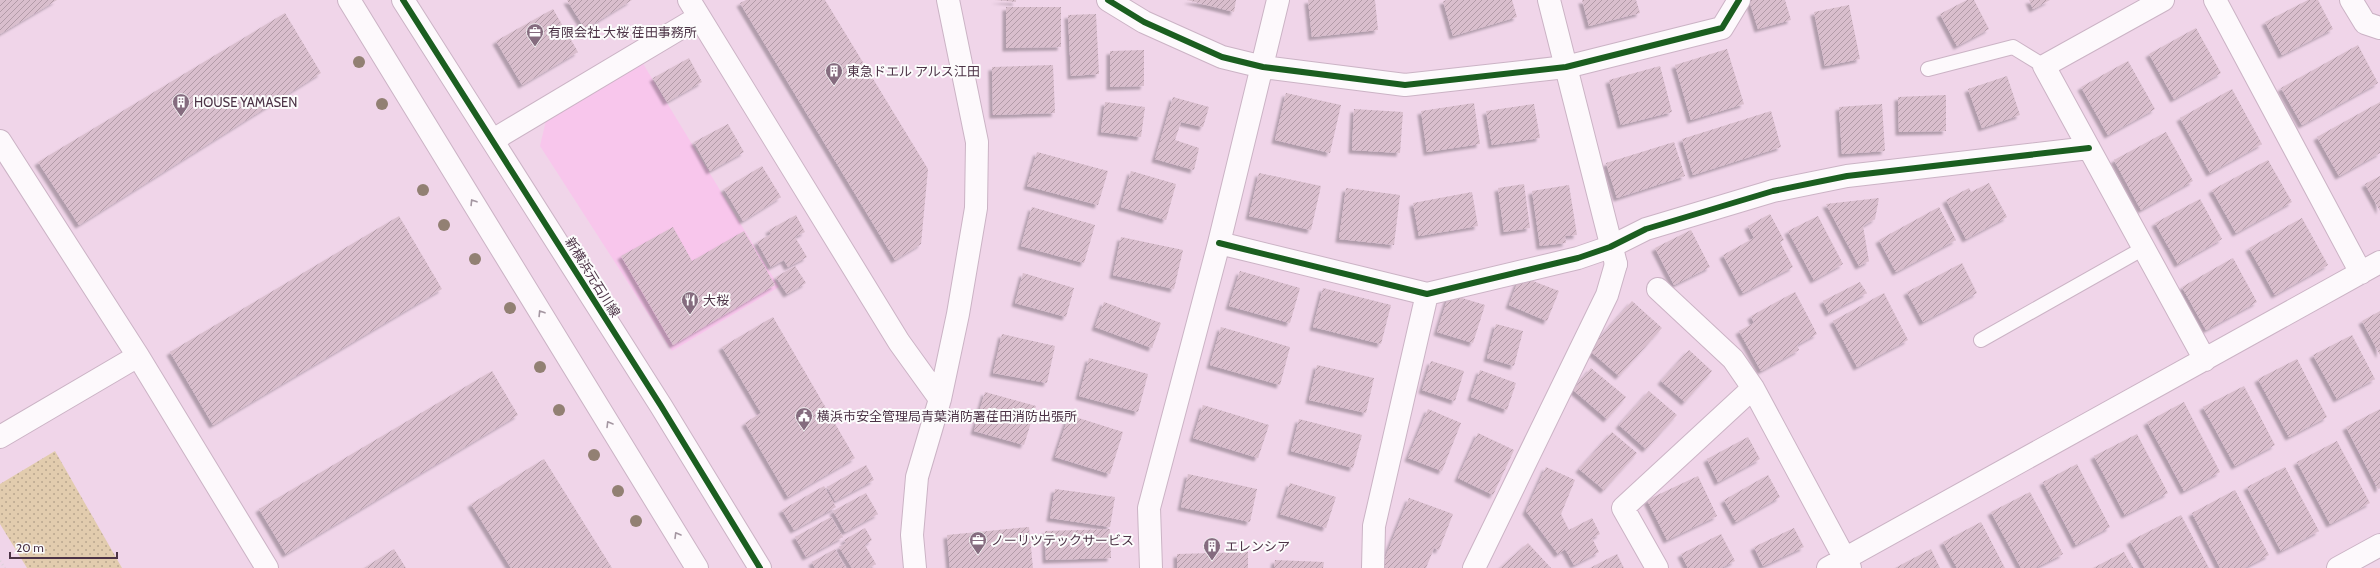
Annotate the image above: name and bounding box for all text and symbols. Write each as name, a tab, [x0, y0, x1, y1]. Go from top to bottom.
office icon: 有限会社 大桜 荏田事務所	[525, 22, 545, 47]
place label: 有限会社 大桜 荏田事務所	[548, 24, 697, 40]
building icon: 東急ドエル アルス江田	[824, 61, 844, 86]
place label: 東急ドエル アルス江田	[847, 63, 980, 79]
building icon: HOUSE YAMASEN	[171, 92, 191, 117]
place label: HOUSE YAMASEN	[194, 94, 297, 110]
one-way arrow	[470, 199, 478, 206]
street label: 新横浜元石川線	[562, 234, 624, 320]
restaurant icon: 大桜	[680, 290, 700, 315]
place label: 大桜	[703, 292, 729, 308]
one-way arrow	[538, 310, 546, 317]
public building icon: 横浜市安全管理局青葉消防署荏田消防出張所	[794, 406, 814, 431]
place label: 横浜市安全管理局青葉消防署荏田消防出張所	[817, 408, 1077, 424]
one-way arrow	[606, 421, 614, 428]
office icon: ノーリツテックサービス	[968, 530, 988, 555]
one-way arrow	[674, 532, 681, 539]
place label: ノーリツテックサービス	[991, 532, 1134, 548]
scale bar	[10, 534, 117, 560]
building icon: エレンシア	[1202, 536, 1222, 561]
place label: エレンシア	[1225, 538, 1290, 554]
text: 20 m	[16, 540, 44, 555]

